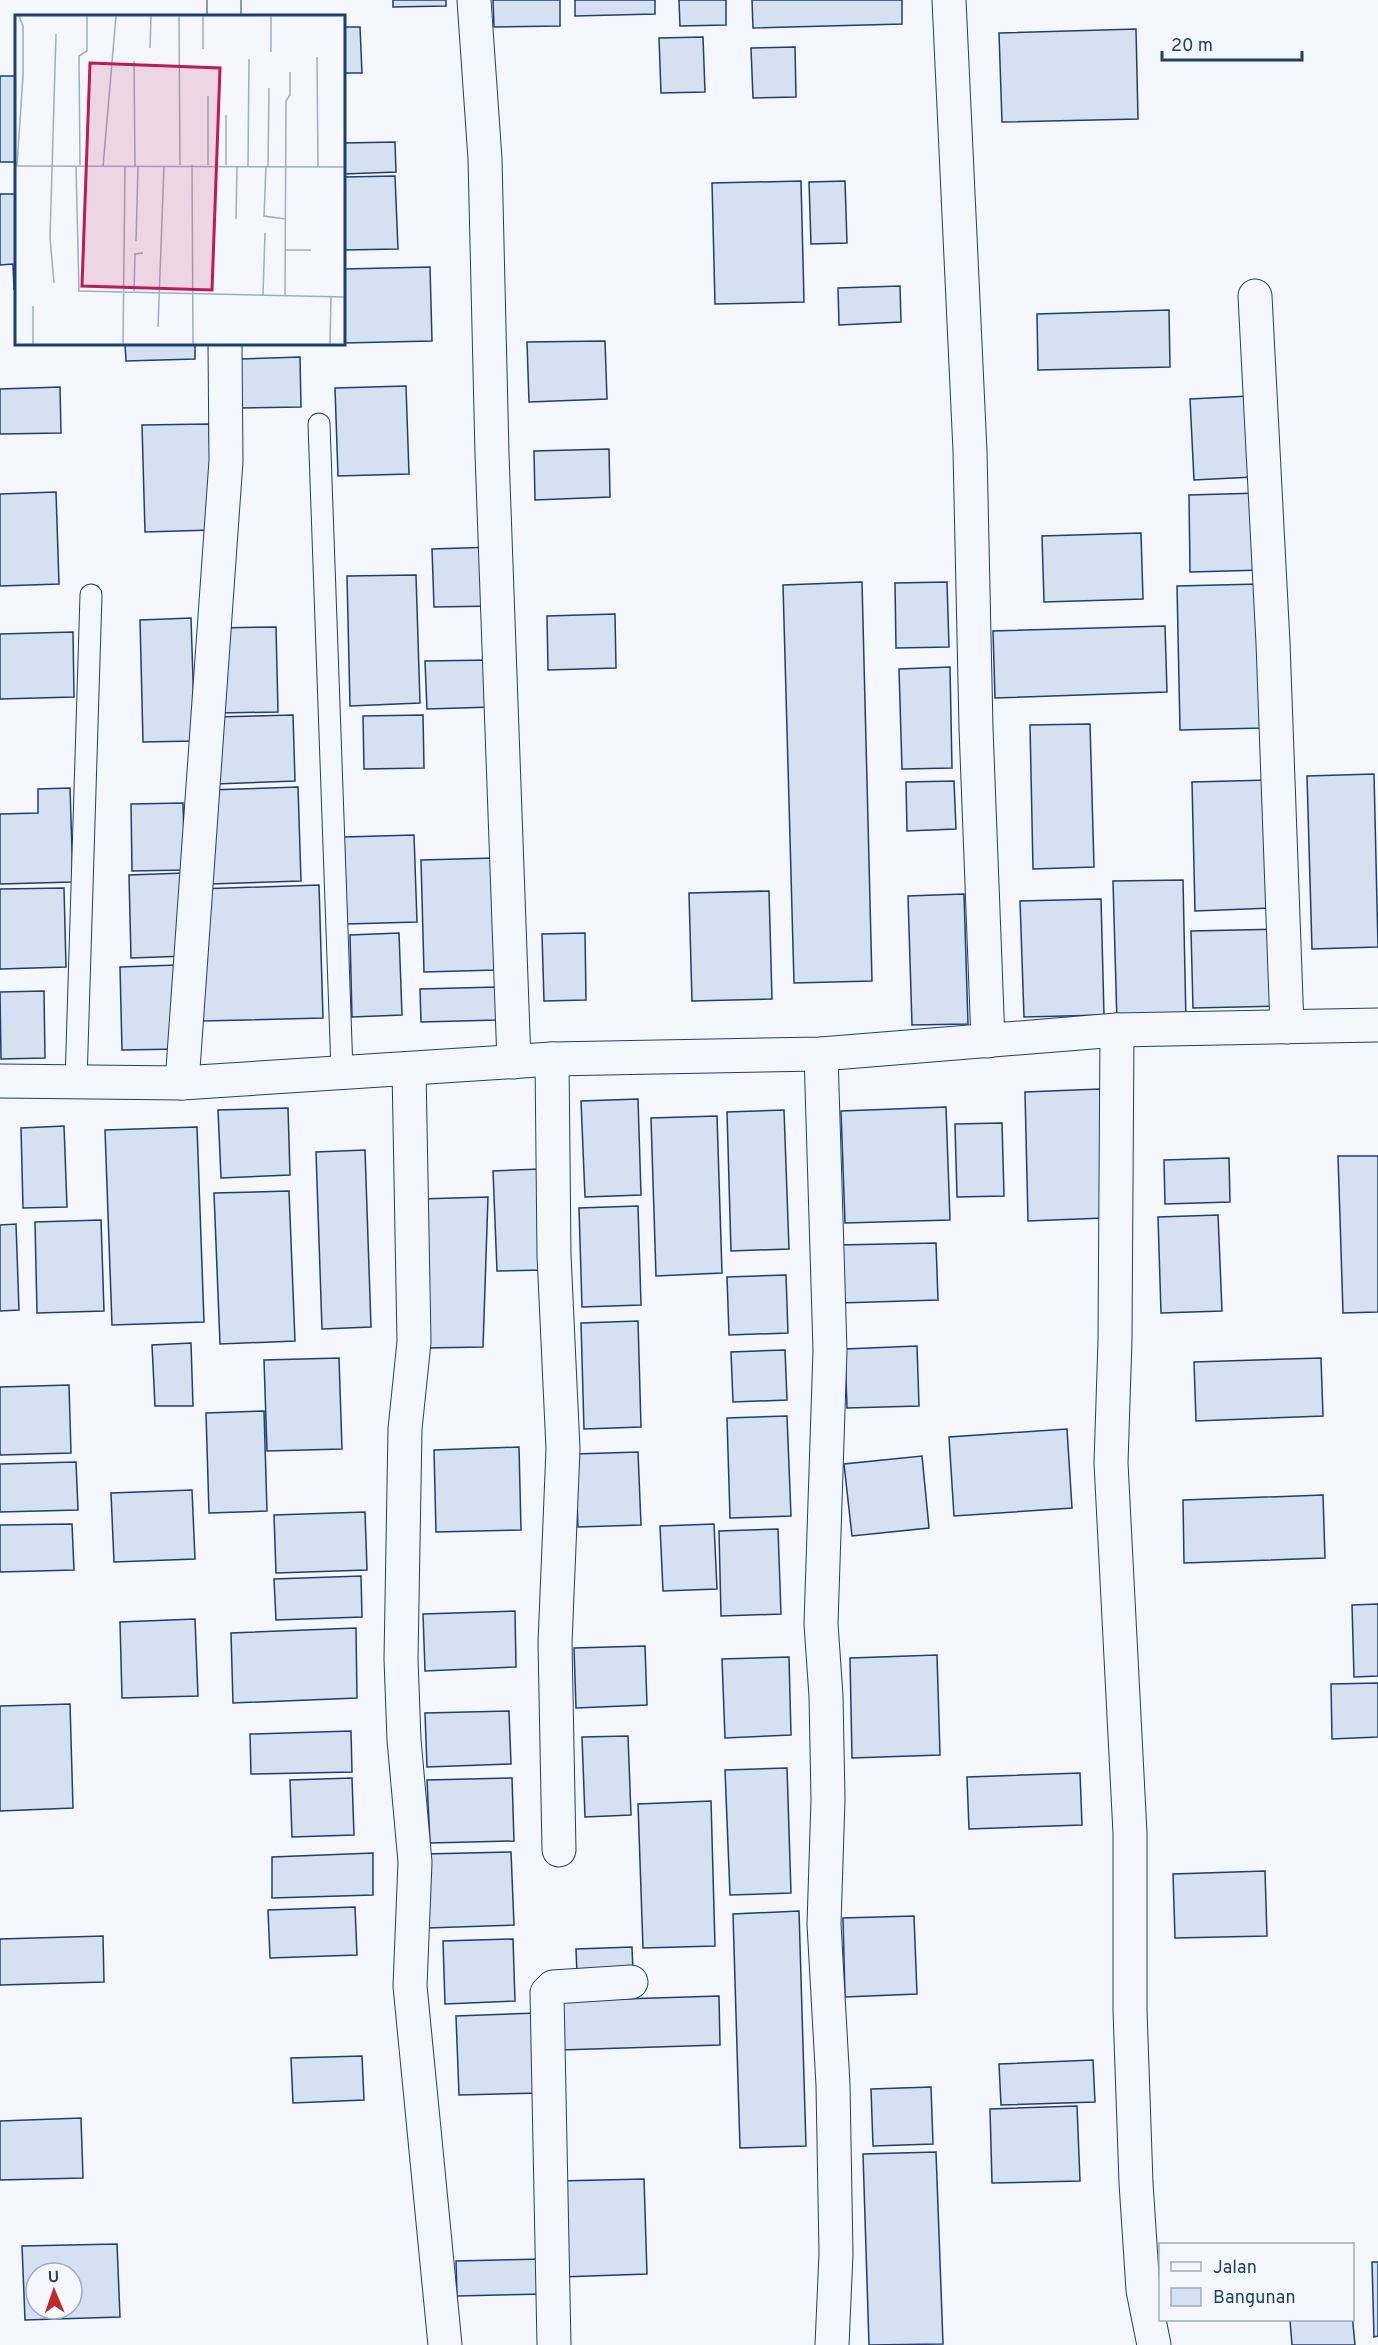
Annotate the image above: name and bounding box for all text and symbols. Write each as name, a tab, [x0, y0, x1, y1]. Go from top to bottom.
inset map	[15, 15, 345, 345]
scale bar	[1162, 24, 1302, 62]
text: 20 m	[1171, 35, 1213, 58]
legend	[1159, 2243, 1354, 2321]
text: Jalan	[1213, 2257, 1257, 2280]
north arrow	[24, 2261, 84, 2321]
text: U	[47, 2268, 60, 2288]
text: Bangunan	[1213, 2287, 1296, 2310]

